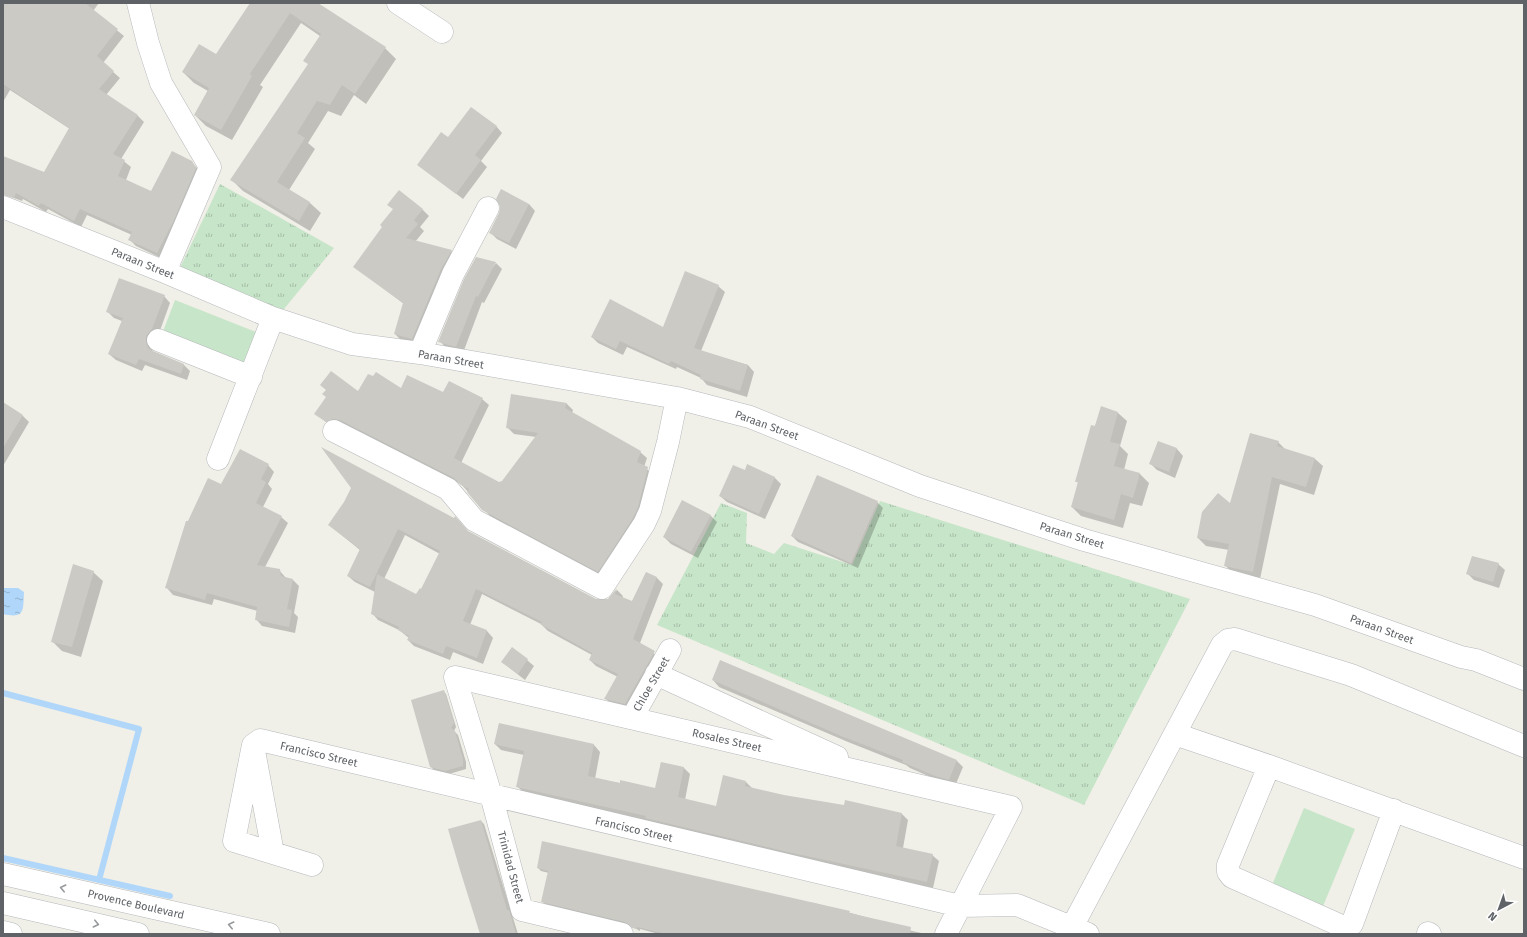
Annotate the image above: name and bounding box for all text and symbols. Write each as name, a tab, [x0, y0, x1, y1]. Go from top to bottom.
street label: Paraan Street	[109, 245, 176, 282]
street label: Paraan Street	[417, 347, 485, 372]
street label: Paraan Street	[733, 408, 800, 443]
street label: Paraan Street	[1038, 520, 1106, 551]
street label: Paraan Street	[1348, 612, 1415, 647]
street label: Chloe Street	[631, 655, 672, 714]
street label: Rosales Street	[691, 726, 763, 755]
street label: Francisco Street	[279, 739, 359, 770]
street label: Francisco Street	[594, 814, 674, 845]
street label: Trinidad Street	[495, 830, 526, 905]
one-way arrow	[60, 884, 66, 892]
street label: Provence Boulevard	[86, 887, 185, 922]
north arrow	[1479, 889, 1519, 929]
text: N	[1486, 909, 1500, 923]
one-way arrow	[92, 920, 99, 928]
one-way arrow	[228, 922, 234, 930]

